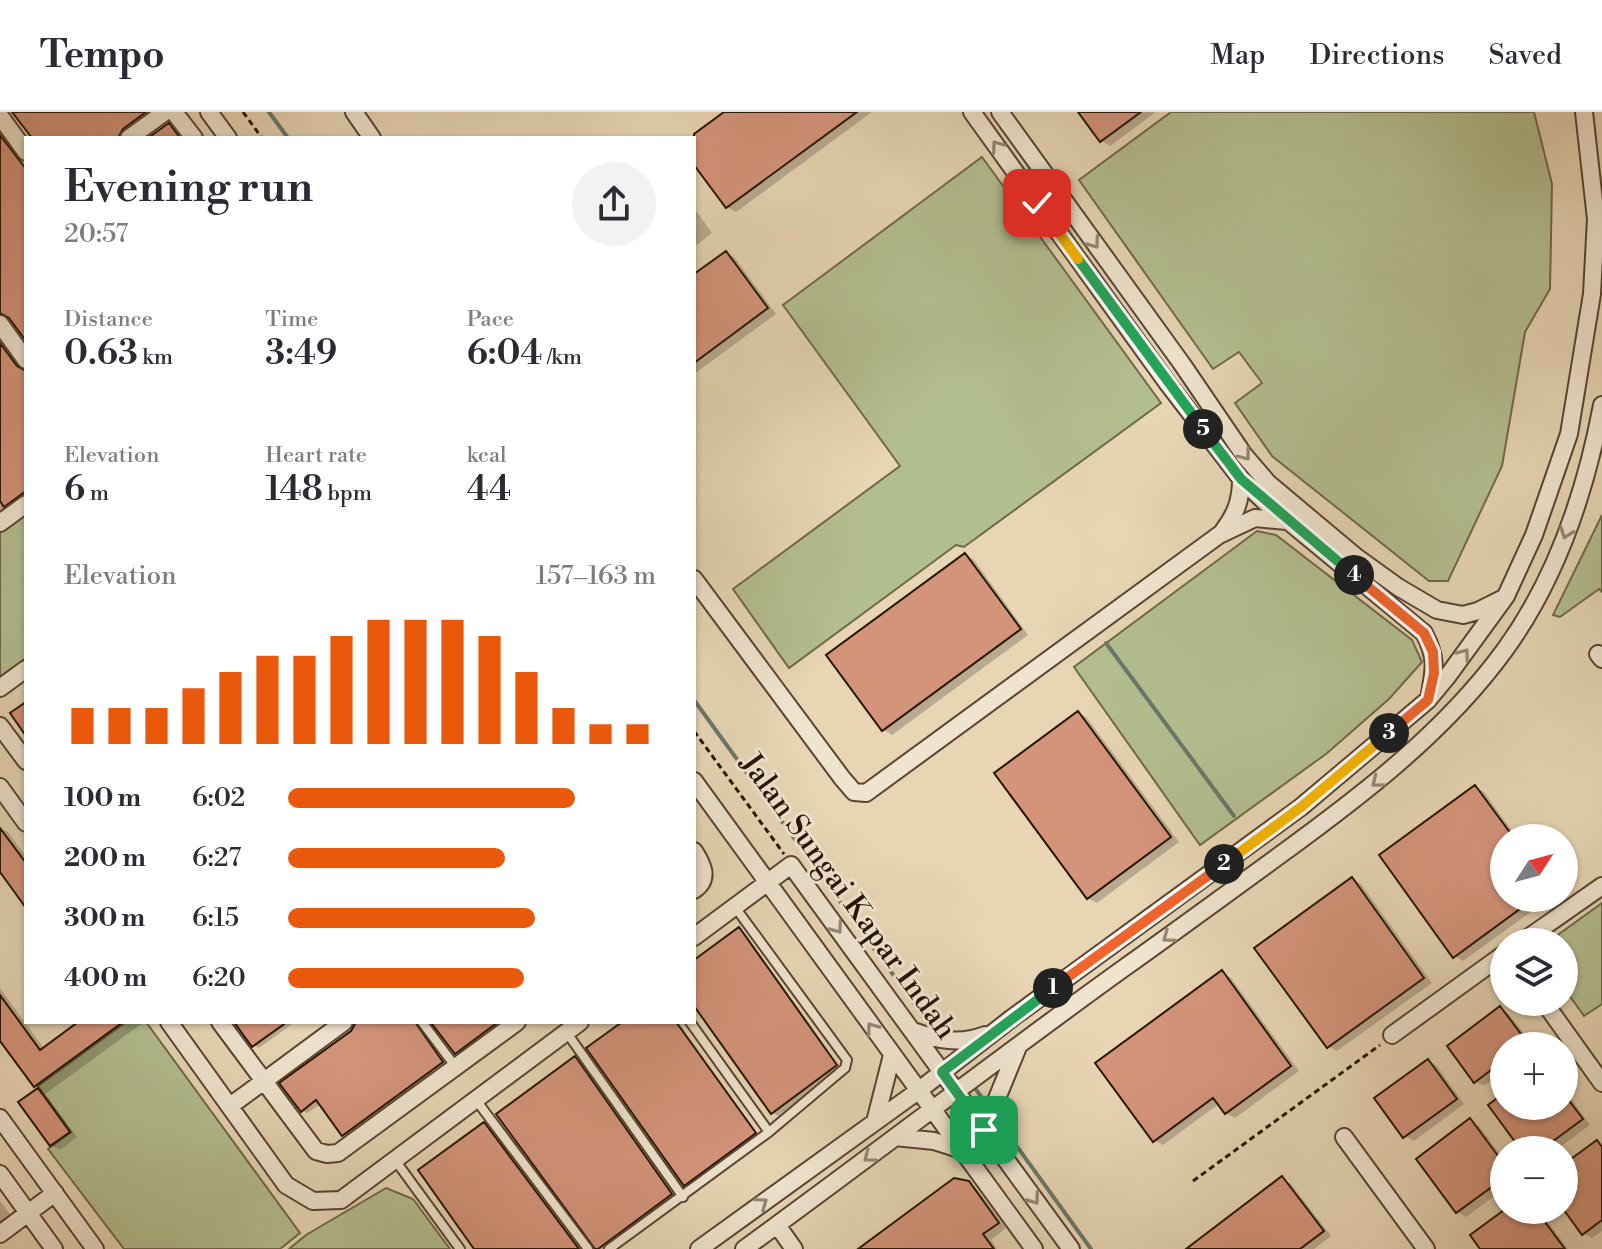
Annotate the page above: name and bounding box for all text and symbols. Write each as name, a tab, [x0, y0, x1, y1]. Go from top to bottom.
text: Tempo	[40, 32, 165, 79]
text: Map	[1210, 38, 1265, 73]
text: Directions	[1309, 38, 1444, 73]
text: Saved	[1488, 38, 1562, 73]
one-way arrow	[992, 140, 1007, 155]
text: Evening run	[64, 160, 313, 215]
button: share	[572, 162, 656, 246]
pin	[1003, 169, 1071, 237]
icon: check	[1015, 181, 1059, 225]
text: 20:57	[64, 218, 128, 250]
one-way arrow	[1085, 235, 1099, 249]
text: Distance	[64, 306, 153, 333]
text: Time	[265, 306, 318, 333]
text: Pace	[467, 306, 514, 333]
text: 0.63	[64, 333, 138, 375]
text: 3:49	[265, 333, 337, 375]
text: 6:04	[467, 333, 543, 375]
text: km	[138, 344, 173, 371]
text: /km	[543, 344, 582, 371]
pin: 5	[1183, 409, 1223, 449]
text: 5	[1196, 415, 1210, 442]
text: Elevation	[64, 442, 159, 469]
text: Heart rate	[265, 442, 367, 469]
text: kcal	[467, 442, 507, 469]
one-way arrow	[1235, 446, 1250, 461]
text: 6	[64, 469, 85, 511]
text: 148	[265, 469, 323, 511]
text: 44	[467, 469, 511, 511]
text: m	[85, 480, 109, 507]
text: bpm	[323, 480, 372, 507]
one-way arrow	[1559, 525, 1575, 539]
pin: 4	[1334, 555, 1374, 595]
text: Elevation	[64, 560, 177, 592]
text: 157–163 m	[536, 560, 656, 592]
text: 4	[1347, 561, 1361, 588]
one-way arrow	[1454, 648, 1469, 663]
pin: 3	[1369, 713, 1409, 753]
text: 3	[1382, 719, 1396, 746]
street label: Jalan Sungai Kapar Indah	[731, 745, 965, 1047]
one-way arrow	[1372, 772, 1386, 787]
text: 100 m	[64, 782, 141, 814]
text: 6:02	[192, 782, 245, 814]
north arrow	[1490, 824, 1578, 912]
map controls	[1490, 824, 1578, 1224]
text: 200 m	[64, 842, 146, 874]
text: 6:27	[192, 842, 241, 874]
pin: 2	[1204, 844, 1244, 884]
text: 2	[1217, 850, 1231, 877]
text: 300 m	[64, 902, 145, 934]
text: 6:15	[192, 902, 239, 934]
one-way arrow	[827, 919, 842, 933]
one-way arrow	[1162, 927, 1177, 942]
button: layers	[1490, 928, 1578, 1016]
text: 400 m	[64, 962, 147, 994]
text: 6:20	[192, 962, 246, 994]
pin: 1	[1033, 968, 1073, 1008]
text: 1	[1048, 974, 1058, 1001]
one-way arrow	[867, 1022, 882, 1036]
button: +	[1490, 1032, 1578, 1120]
pin	[950, 1096, 1018, 1164]
icon: arrive	[962, 1108, 1006, 1152]
button: −	[1490, 1136, 1578, 1224]
one-way arrow	[863, 1147, 878, 1161]
one-way arrow	[1025, 1190, 1039, 1204]
one-way arrow	[753, 1199, 768, 1213]

